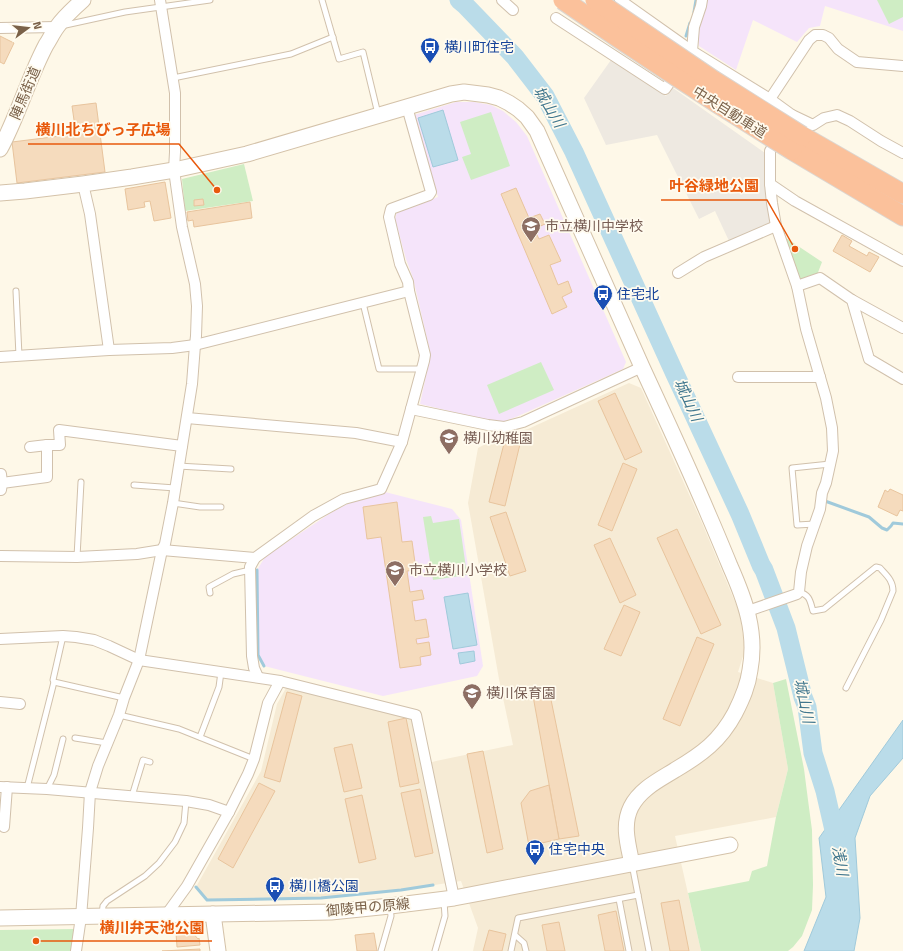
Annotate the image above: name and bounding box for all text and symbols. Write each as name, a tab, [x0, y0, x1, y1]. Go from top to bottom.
north arrow	[8, 8, 48, 48]
text: N	[29, 20, 46, 31]
bus stop icon: 横川町住宅	[419, 36, 441, 64]
place label: 横川町住宅	[444, 36, 514, 57]
street label: 陣馬街道	[4, 63, 45, 123]
street label: 中央自動車道	[689, 80, 771, 143]
water label: 城山川	[528, 82, 572, 134]
callout: 横川北ちびっ子広場	[28, 117, 179, 144]
text: 横川北ちびっ子広場	[35, 118, 171, 141]
callout: 叶谷緑地公園	[661, 173, 767, 200]
text: 叶谷緑地公園	[669, 174, 759, 197]
school or university icon: 市立横川中学校	[520, 215, 542, 243]
place label: 市立横川中学校	[545, 215, 643, 236]
bus stop icon: 住宅北	[592, 283, 614, 311]
place label: 住宅北	[617, 283, 659, 304]
water label: 城山川	[669, 375, 709, 427]
school or university icon: 横川幼稚園	[438, 427, 460, 455]
place label: 横川幼稚園	[463, 427, 533, 448]
school or university icon: 市立横川小学校	[384, 559, 406, 587]
place label: 市立横川小学校	[409, 559, 507, 580]
water label: 城山川	[789, 676, 821, 727]
school or university icon: 横川保育園	[461, 682, 483, 710]
place label: 横川保育園	[486, 682, 556, 703]
bus stop icon: 住宅中央	[524, 838, 546, 866]
place label: 住宅中央	[549, 838, 605, 859]
water label: 浅川	[827, 844, 855, 880]
bus stop icon: 横川橋公園	[264, 875, 286, 903]
place label: 横川橋公園	[289, 875, 359, 896]
street label: 御陵甲の原線	[325, 892, 411, 921]
callout: 横川弁天池公園	[91, 914, 212, 941]
text: 横川弁天池公園	[99, 916, 205, 939]

